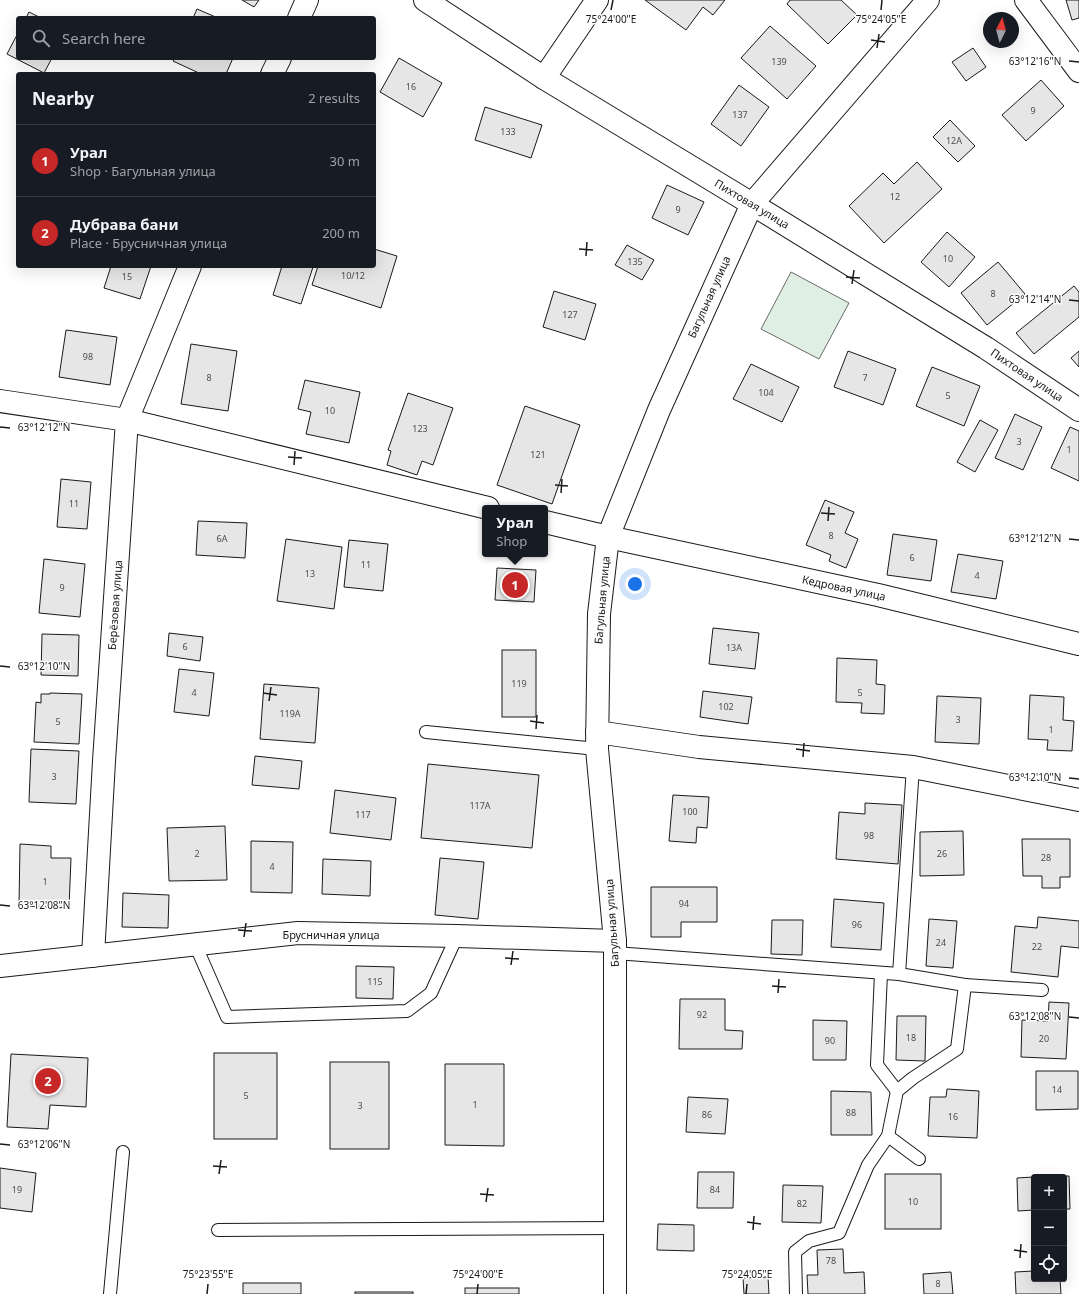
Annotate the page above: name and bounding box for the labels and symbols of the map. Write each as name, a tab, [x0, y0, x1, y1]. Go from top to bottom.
text: 75°24'00"E	[586, 12, 636, 26]
text: 75°24'05"E	[856, 12, 906, 26]
north arrow	[983, 12, 1019, 48]
text: 63°12'16"N	[1009, 54, 1061, 68]
house number: 139	[771, 55, 787, 68]
house number: 16	[406, 80, 416, 93]
house number: 9	[1030, 104, 1036, 117]
house number: 137	[732, 108, 748, 121]
house number: 133	[500, 125, 516, 138]
house number: 12А	[946, 134, 962, 147]
street label: Пихтовая улица	[712, 175, 792, 232]
house number: 12	[890, 190, 900, 203]
house number: 9	[675, 203, 681, 216]
house number: 10	[943, 252, 953, 265]
street label: Багульная улица	[684, 253, 733, 340]
house number: 135	[627, 255, 643, 268]
house number: 10/12	[341, 269, 365, 282]
house number: 15	[122, 270, 132, 283]
house number: 8	[990, 287, 996, 300]
text: 63°12'14"N	[1009, 292, 1061, 306]
house number: 127	[562, 308, 578, 321]
street label: Пихтовая улица	[988, 345, 1067, 405]
house number: 98	[83, 350, 93, 363]
house number: 8	[206, 371, 212, 384]
house number: 7	[862, 371, 868, 384]
house number: 104	[758, 386, 774, 399]
house number: 5	[945, 389, 951, 402]
house number: 10	[325, 404, 335, 417]
text: 63°12'12"N	[18, 420, 70, 434]
house number: 123	[412, 422, 428, 435]
house number: 3	[1016, 435, 1022, 448]
house number: 1	[1066, 443, 1072, 456]
house number: 121	[530, 448, 546, 461]
house number: 11	[69, 497, 79, 510]
house number: 8	[828, 529, 834, 542]
text: 63°12'12"N	[1009, 531, 1061, 545]
house number: 6А	[217, 532, 228, 545]
house number: 6	[909, 551, 915, 564]
street label: Багульная улица	[590, 555, 613, 645]
house number: 11	[361, 558, 371, 571]
street label: Берёзовая улица	[104, 559, 125, 650]
house number: 13	[305, 567, 315, 580]
house number: 4	[974, 569, 980, 582]
pin: 1	[502, 570, 528, 600]
street label: Кедровая улица	[801, 571, 887, 604]
your location	[625, 574, 645, 594]
house number: 9	[59, 581, 65, 594]
house number: 6	[182, 640, 188, 653]
house number: 13А	[726, 641, 742, 654]
text: 63°12'10"N	[18, 659, 70, 673]
house number: 119	[511, 677, 527, 690]
house number: 4	[191, 686, 197, 699]
house number: 5	[857, 686, 863, 699]
house number: 102	[718, 700, 734, 713]
house number: 119А	[279, 707, 301, 720]
house number: 3	[955, 713, 961, 726]
house number: 5	[55, 715, 61, 728]
house number: 1	[1048, 723, 1054, 736]
house number: 3	[51, 770, 57, 783]
text: 63°12'10"N	[1009, 770, 1061, 784]
house number: 117А	[469, 799, 491, 812]
house number: 100	[682, 805, 698, 818]
house number: 117	[355, 808, 371, 821]
house number: 98	[864, 829, 874, 842]
house number: 2	[194, 847, 200, 860]
house number: 26	[937, 847, 947, 860]
house number: 28	[1041, 851, 1051, 864]
house number: 4	[269, 860, 275, 873]
house number: 1	[42, 875, 48, 888]
street label: Багульная улица	[601, 878, 622, 968]
house number: 94	[679, 897, 689, 910]
text: 63°12'08"N	[18, 898, 70, 912]
house number: 96	[852, 918, 862, 931]
street label: Брусничная улица	[282, 927, 380, 942]
house number: 24	[936, 936, 946, 949]
house number: 22	[1032, 940, 1042, 953]
house number: 115	[367, 975, 383, 988]
house number: 92	[697, 1008, 707, 1021]
text: 63°12'08"N	[1009, 1009, 1061, 1023]
house number: 18	[906, 1031, 916, 1044]
house number: 20	[1039, 1032, 1049, 1045]
house number: 90	[825, 1034, 835, 1047]
pin: 2	[35, 1066, 61, 1096]
house number: 14	[1052, 1083, 1062, 1096]
house number: 5	[243, 1089, 249, 1102]
house number: 1	[472, 1098, 478, 1111]
house number: 3	[357, 1099, 363, 1112]
house number: 88	[846, 1106, 856, 1119]
house number: 86	[702, 1108, 712, 1121]
house number: 16	[948, 1110, 958, 1123]
text: 63°12'06"N	[18, 1137, 70, 1151]
house number: 19	[12, 1183, 22, 1196]
house number: 84	[710, 1183, 720, 1196]
house number: 10	[908, 1195, 918, 1208]
house number: 82	[797, 1197, 807, 1210]
house number: 78	[826, 1254, 836, 1267]
text: 75°23'55"E	[183, 1267, 233, 1281]
text: 75°24'00"E	[453, 1267, 503, 1281]
text: 75°24'05"E	[722, 1267, 772, 1281]
house number: 8	[935, 1277, 941, 1290]

